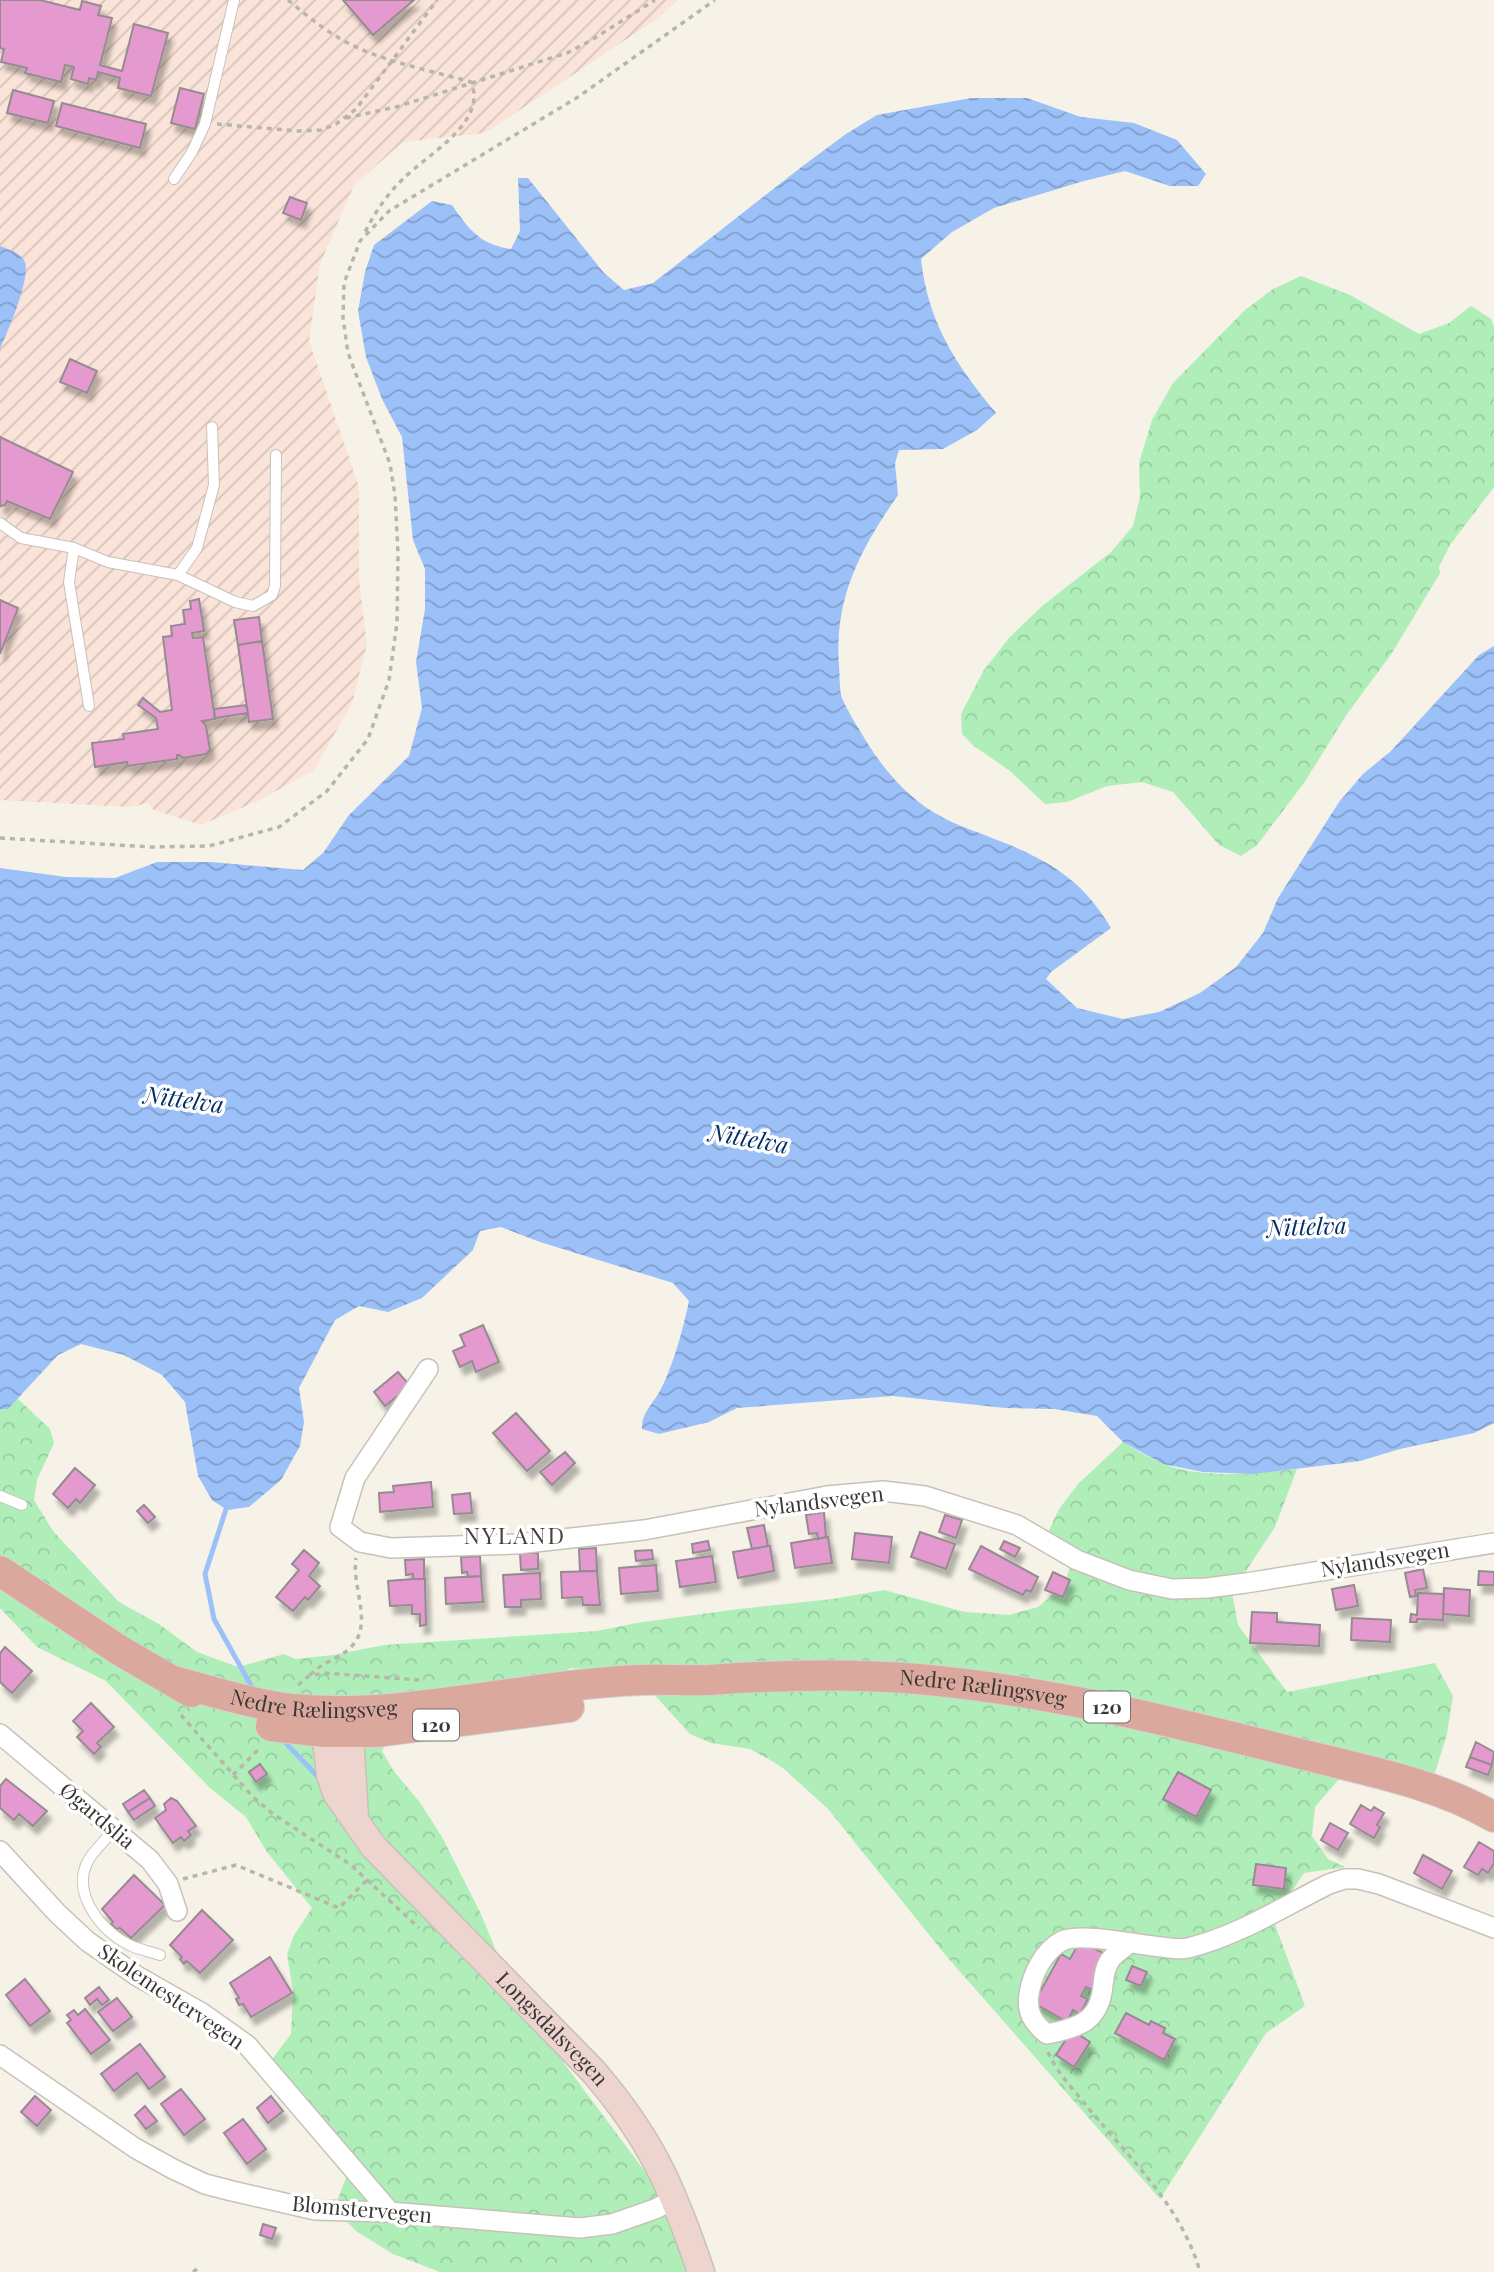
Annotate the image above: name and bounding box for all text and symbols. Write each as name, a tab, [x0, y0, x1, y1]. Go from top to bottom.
water label: Nittelva	[141, 1077, 226, 1119]
water label: Nittelva	[705, 1115, 791, 1160]
water label: Nittelva	[1265, 1209, 1347, 1242]
street label: Nylandsvegen	[753, 1478, 885, 1522]
district label: NYLAND	[464, 1519, 566, 1550]
street label: Nylandsvegen	[1318, 1534, 1452, 1582]
street label: Nedre Rælingsveg	[899, 1662, 1069, 1712]
street label: Nedre Rælingsveg	[228, 1681, 398, 1723]
road number: 120	[1084, 1692, 1130, 1722]
road number: 120	[413, 1709, 459, 1740]
street label: Øgardslia	[55, 1775, 142, 1854]
street label: Skolemestervegen	[93, 1936, 251, 2055]
street label: Longsdalsvegen	[491, 1964, 616, 2091]
street label: Blomstervegen	[291, 2188, 434, 2228]

